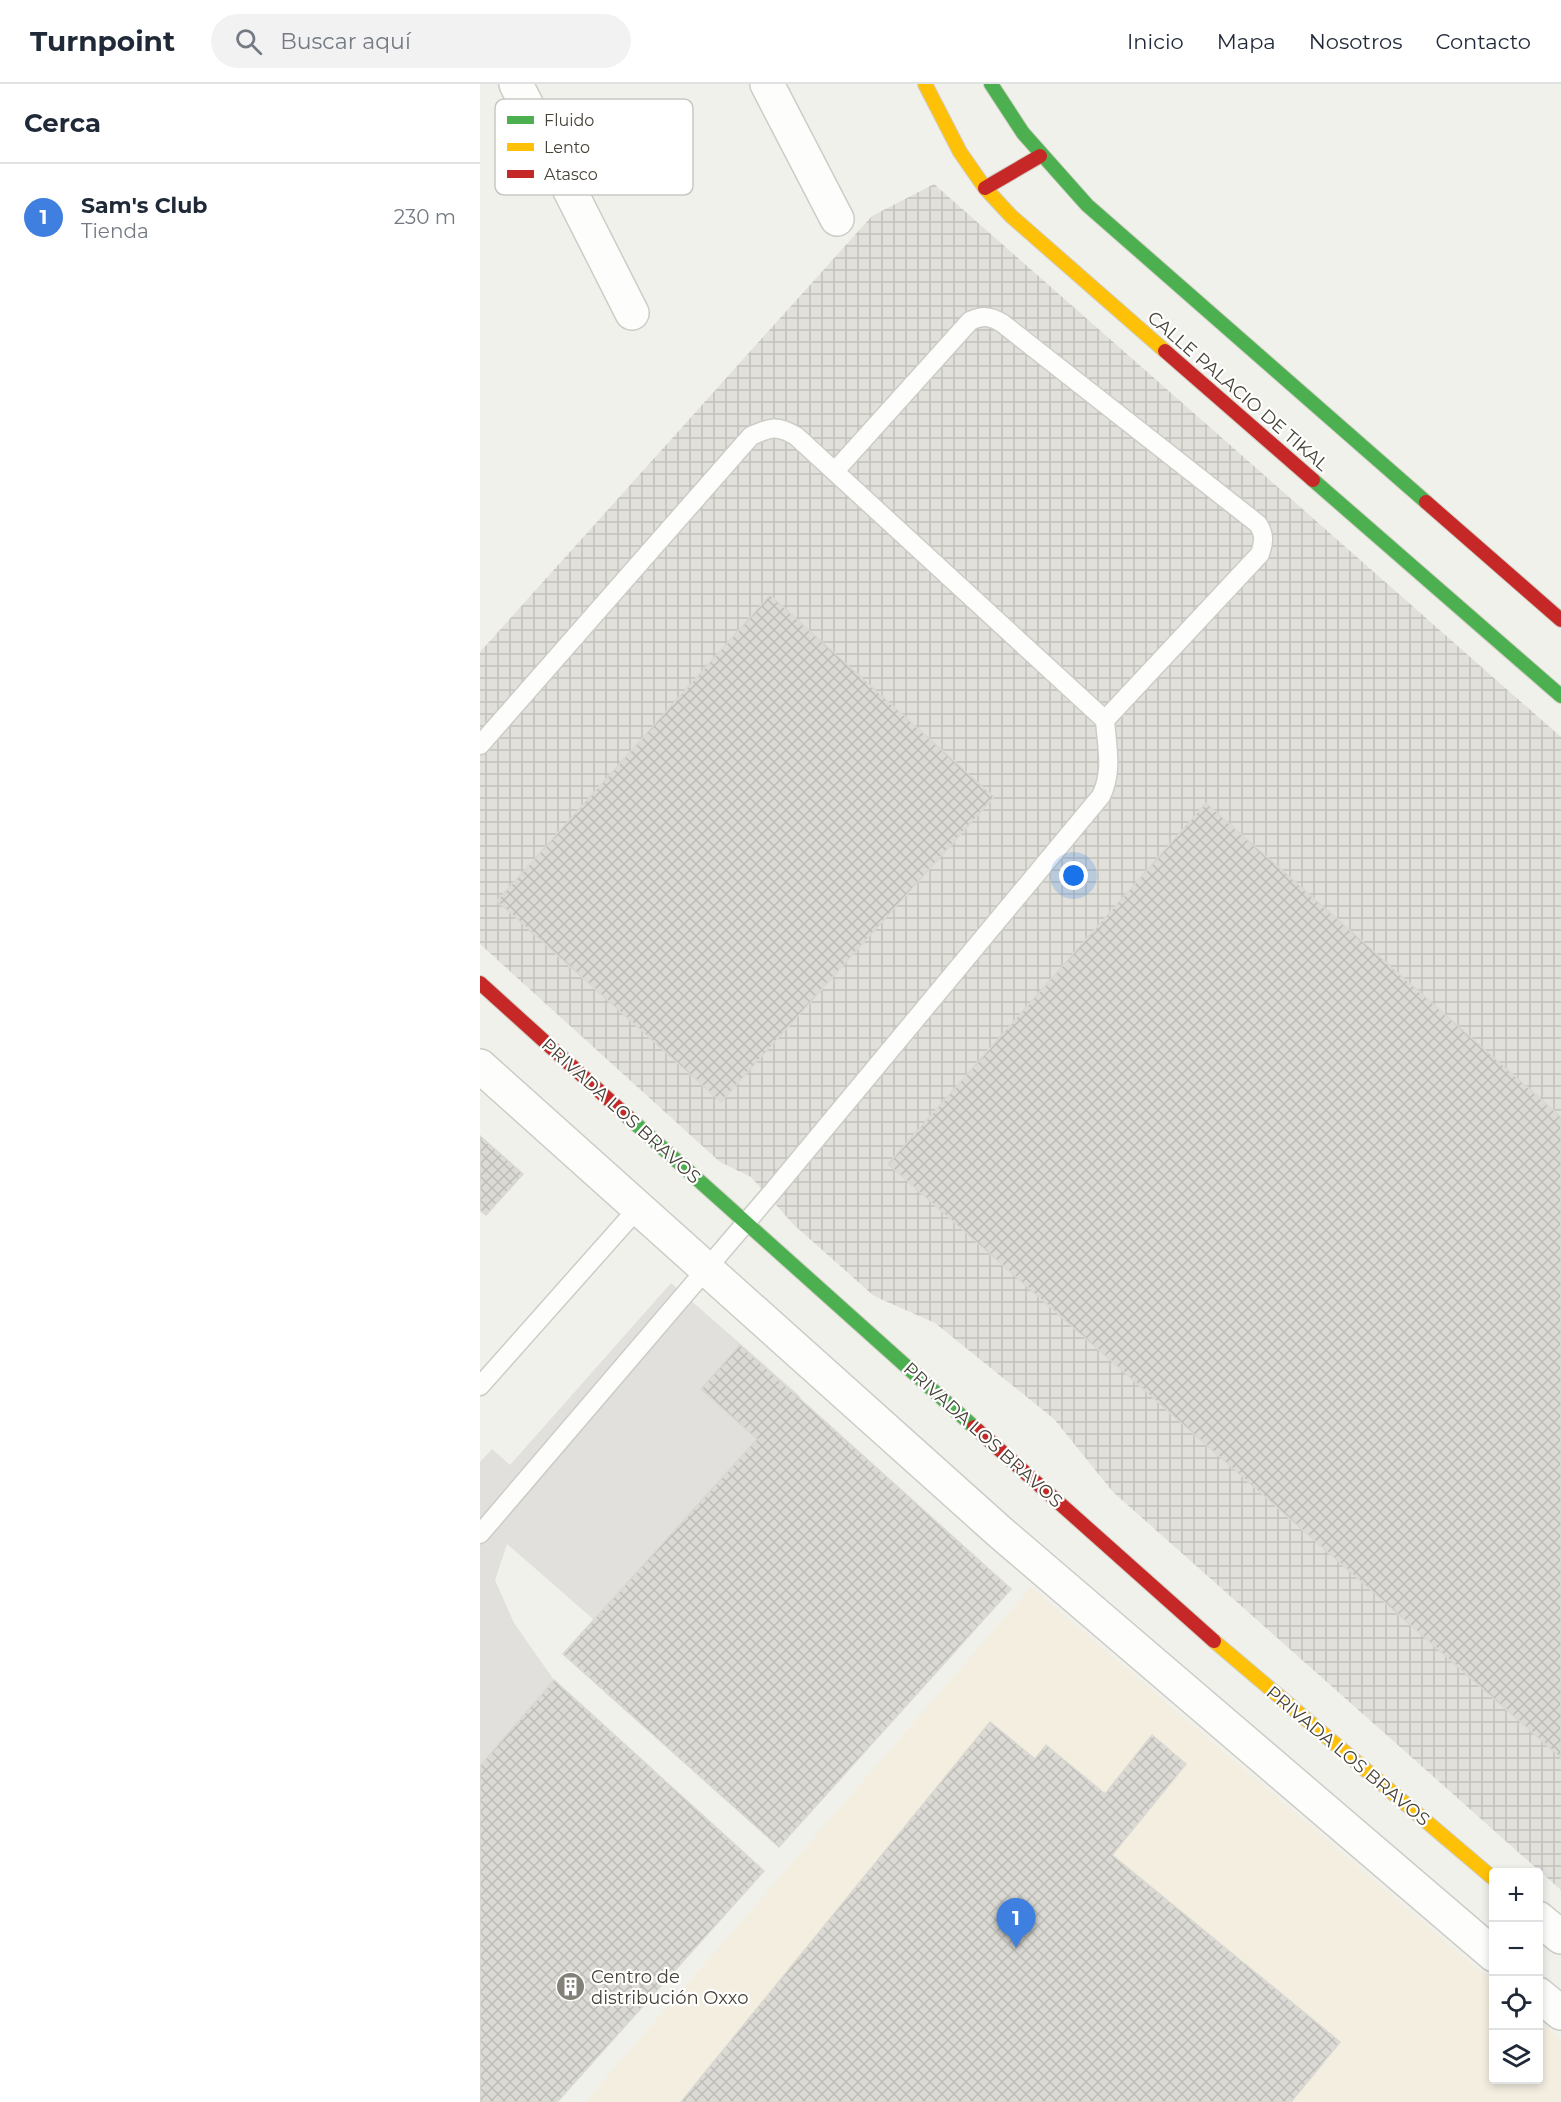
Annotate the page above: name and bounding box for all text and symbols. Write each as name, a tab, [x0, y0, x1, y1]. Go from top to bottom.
search box	[211, 14, 631, 68]
text: Turnpoint	[30, 24, 175, 58]
icon: search	[232, 25, 265, 58]
text: Buscar aquí	[280, 28, 411, 55]
text: Inicio	[1127, 29, 1184, 54]
text: Mapa	[1217, 29, 1276, 54]
text: Nosotros	[1309, 29, 1402, 54]
text: Contacto	[1435, 29, 1531, 54]
legend	[495, 99, 693, 195]
text: Cerca	[24, 107, 101, 139]
text: Fluido	[544, 111, 594, 130]
text: Lento	[544, 138, 590, 157]
text: Atasco	[544, 165, 598, 184]
text: Sam's Club	[81, 192, 208, 219]
text: 1	[40, 205, 47, 229]
text: 230 m	[394, 205, 456, 229]
text: Tienda	[81, 219, 149, 243]
street label: CALLE PALACIO DE TIKAL	[1143, 306, 1333, 476]
your location	[1059, 861, 1088, 890]
street label: PRIVADA LOS BRAVOS	[537, 1034, 705, 1188]
street label: PRIVADA LOS BRAVOS	[899, 1358, 1067, 1512]
street label: PRIVADA LOS BRAVOS	[1262, 1681, 1434, 1831]
map controls	[1489, 1868, 1543, 2084]
button: +	[1489, 1868, 1543, 1922]
pin: 1	[996, 1898, 1036, 1948]
button: −	[1489, 1922, 1543, 1976]
place label: Centro de distribución Oxxo	[591, 1966, 748, 2009]
building icon: Centro de distribución Oxxo	[554, 1971, 586, 2003]
button: locate	[1489, 1976, 1543, 2030]
button: layers	[1489, 2030, 1543, 2084]

